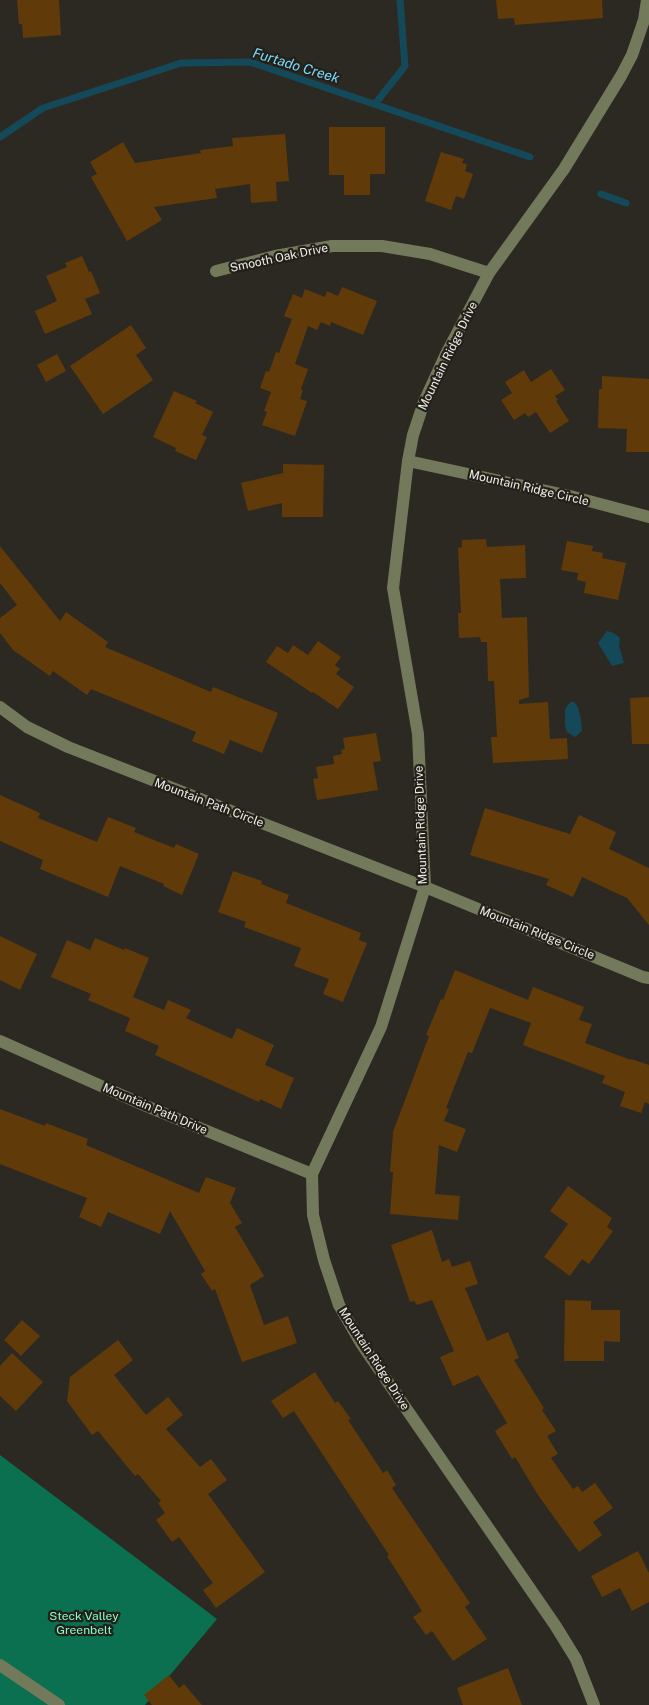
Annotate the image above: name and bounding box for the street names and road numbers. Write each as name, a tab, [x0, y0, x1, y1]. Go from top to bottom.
street label: Smooth Oak Drive	[229, 241, 329, 275]
street label: Mountain Ridge Drive	[415, 299, 481, 413]
street label: Mountain Ridge Circle	[468, 467, 590, 509]
street label: Mountain Ridge Drive	[412, 765, 430, 885]
street label: Mountain Path Circle	[152, 775, 266, 831]
street label: Mountain Ridge Circle	[477, 903, 597, 963]
street label: Mountain Path Drive	[101, 1080, 209, 1138]
street label: Mountain Ridge Drive	[336, 1305, 412, 1413]

